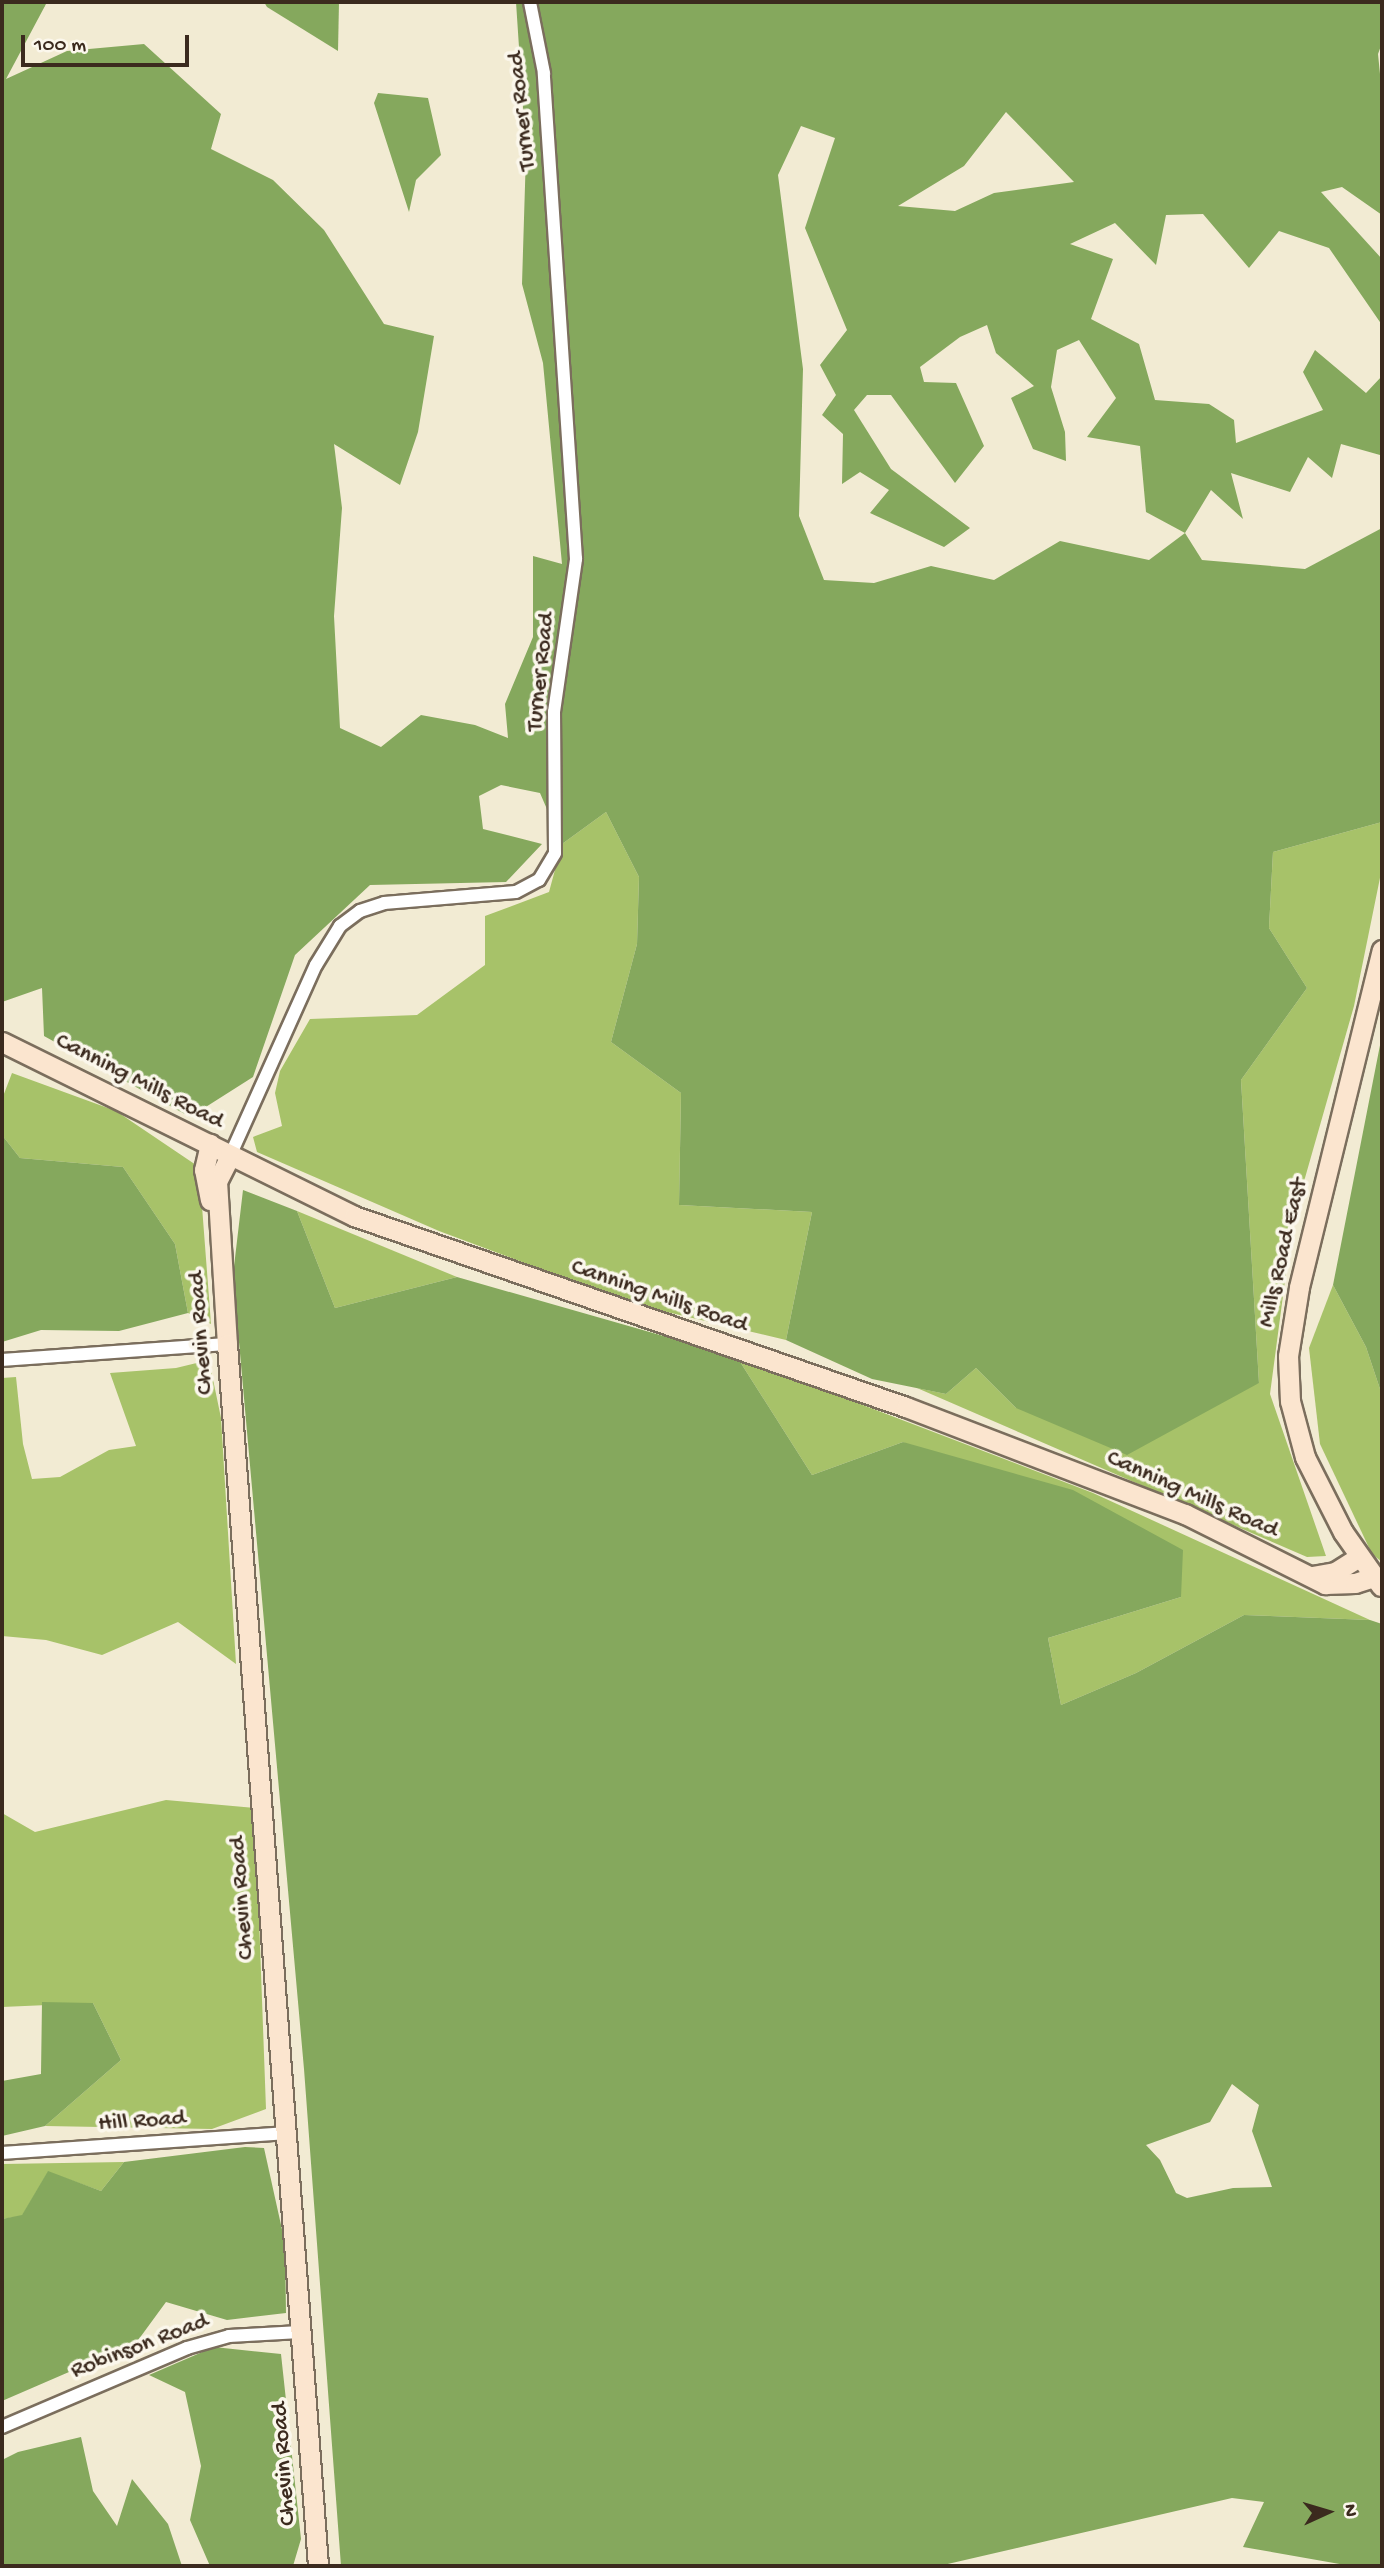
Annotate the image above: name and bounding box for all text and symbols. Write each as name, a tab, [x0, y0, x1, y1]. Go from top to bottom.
scale bar	[24, 21, 192, 65]
text: 100 m	[34, 34, 86, 59]
street label: Turner Road	[502, 50, 544, 172]
street label: Turner Road	[521, 611, 563, 733]
street label: Canning Mills Road	[50, 1027, 228, 1137]
street label: Mills Road East	[1253, 1176, 1315, 1330]
street label: Canning Mills Road	[567, 1253, 751, 1341]
street label: Chevin Road	[183, 1270, 221, 1396]
street label: Canning Mills Road	[1102, 1444, 1282, 1546]
street label: Chevin Road	[224, 1835, 262, 1961]
street label: Hill Road	[97, 2105, 187, 2139]
street label: Robinson Road	[67, 2308, 213, 2386]
street label: Chevin Road	[266, 2401, 304, 2527]
north arrow	[1293, 2477, 1363, 2547]
text: N	[1338, 2504, 1361, 2517]

